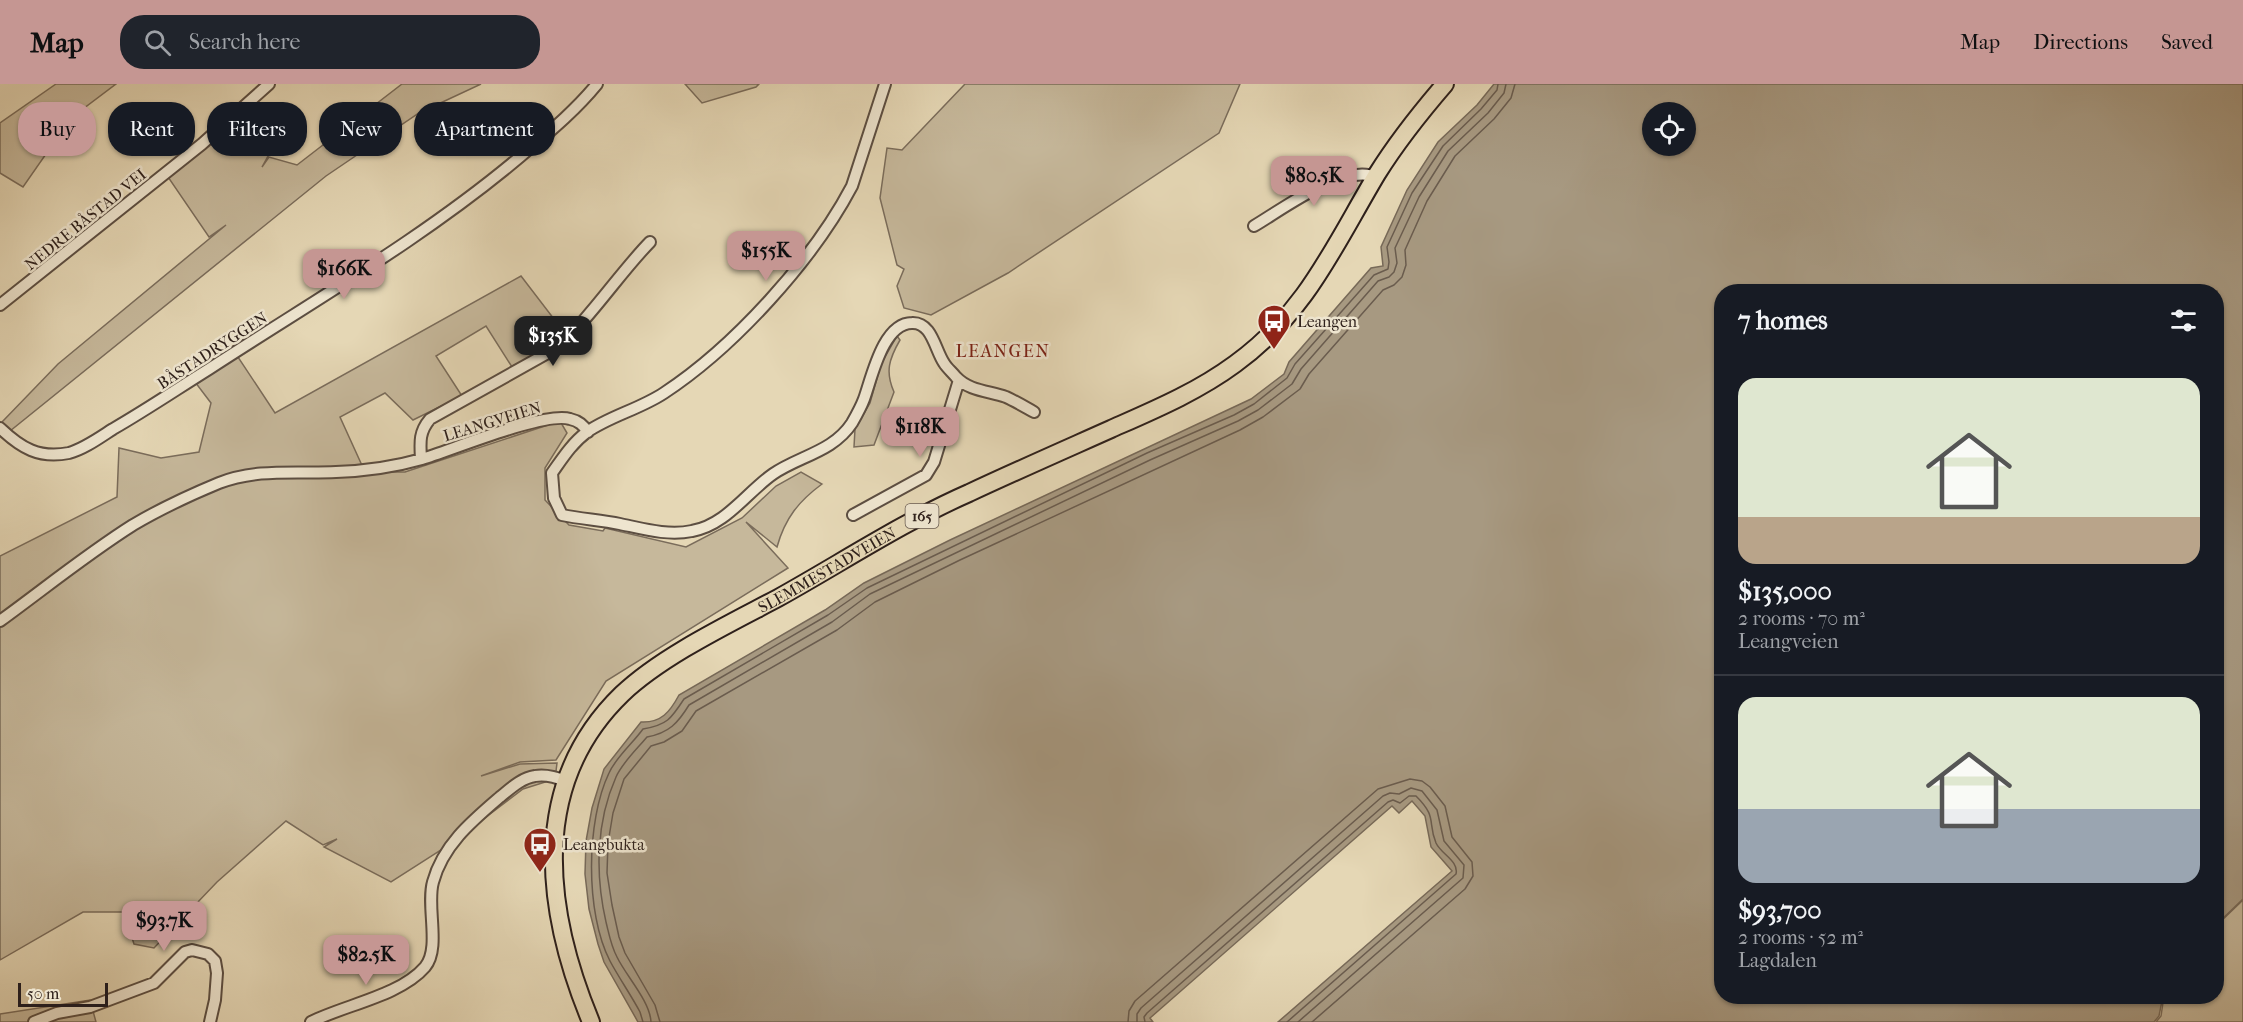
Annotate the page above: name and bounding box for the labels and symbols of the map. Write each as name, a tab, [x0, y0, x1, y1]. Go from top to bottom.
pin: $80.5K	[1265, 156, 1363, 207]
street label: NEDRE BÅSTAD VEI	[20, 164, 150, 274]
pin: $155K	[724, 231, 808, 282]
pin: $166K	[302, 249, 386, 300]
bus stop icon: Leangen	[1256, 303, 1292, 350]
street label: BÅSTADRYGGEN	[153, 307, 271, 393]
place label: Leangen	[1297, 312, 1358, 331]
pin: $135K	[511, 316, 595, 367]
district label: LEANGEN	[956, 341, 1050, 362]
street label: LEANGVEIEN	[441, 398, 543, 445]
pin: $118K	[878, 407, 962, 458]
road number: 165	[906, 504, 938, 528]
street label: SLEMMESTADVEIEN	[755, 523, 899, 617]
bus stop icon: Leangbukta	[522, 826, 558, 873]
place label: Leangbukta	[563, 835, 645, 854]
pin: $93.7K	[115, 901, 213, 952]
pin: $82.5K	[317, 935, 415, 986]
scale bar	[18, 980, 108, 1008]

